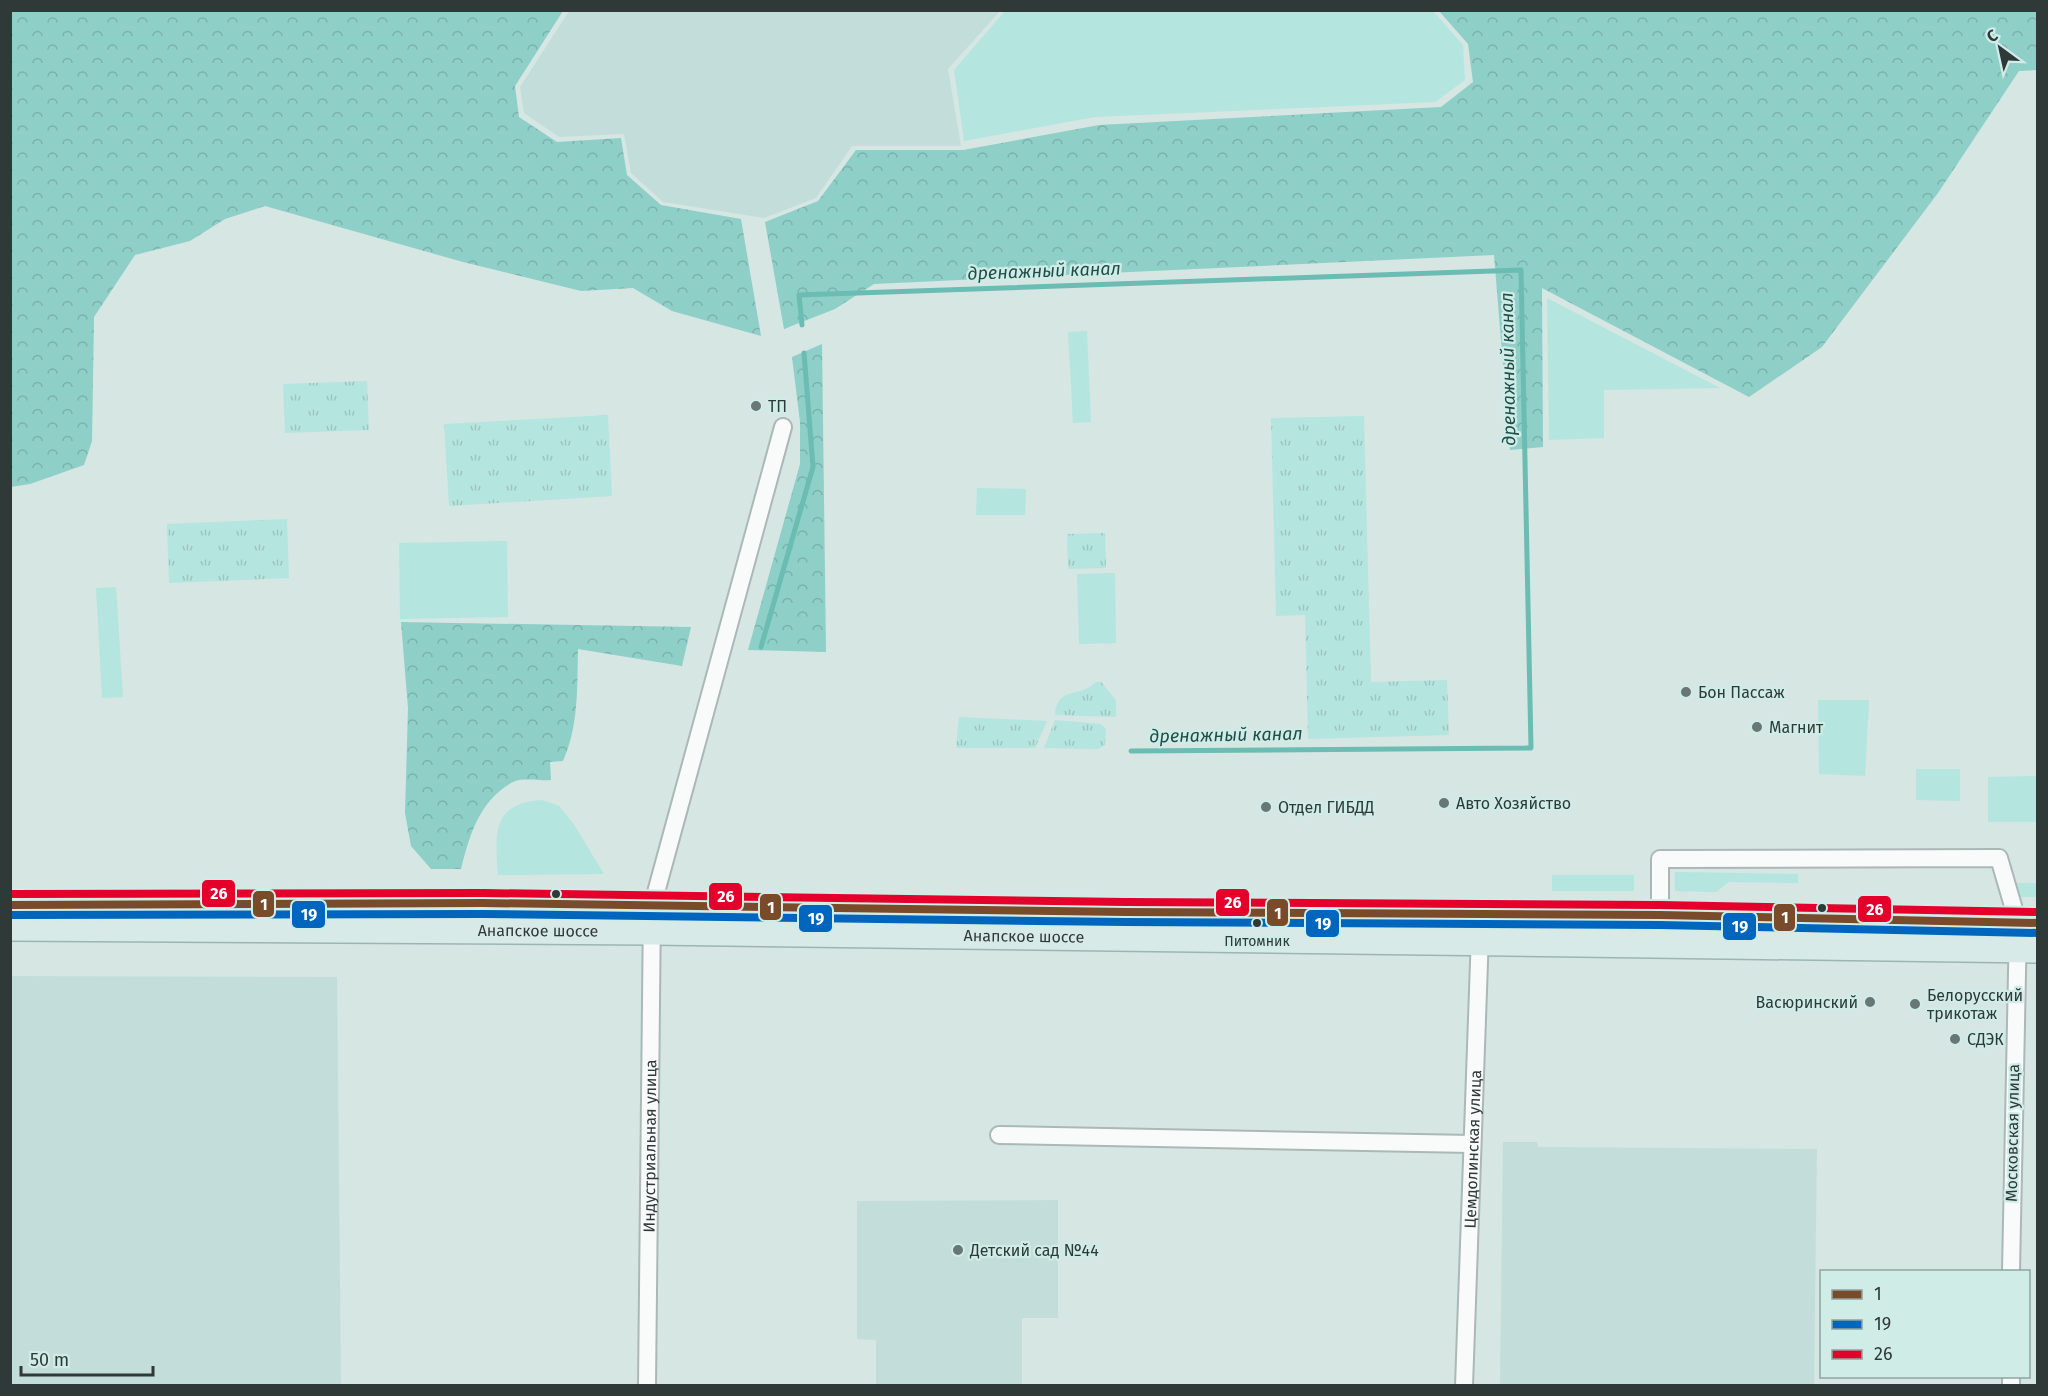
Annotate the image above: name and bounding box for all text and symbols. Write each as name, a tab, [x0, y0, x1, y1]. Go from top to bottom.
north arrow	[1970, 18, 2030, 78]
text: С	[1983, 25, 2002, 46]
water label: дренажный канал	[967, 257, 1121, 285]
water label: дренажный канал	[1496, 292, 1520, 446]
place label: ТП	[768, 397, 787, 416]
marker: ТП	[749, 399, 763, 413]
place label: Бон Пассаж	[1698, 683, 1785, 702]
marker: Бон Пассаж	[1679, 685, 1693, 699]
place label: Магнит	[1769, 718, 1824, 737]
marker: Магнит	[1750, 720, 1764, 734]
water label: дренажный канал	[1149, 723, 1303, 747]
place label: Авто Хозяйство	[1456, 794, 1571, 813]
marker: Авто Хозяйство	[1437, 796, 1451, 810]
place label: Отдел ГИБДД	[1278, 798, 1374, 817]
marker: Отдел ГИБДД	[1259, 800, 1273, 814]
line badge: 26	[201, 879, 236, 908]
line badge: 26	[708, 882, 743, 911]
text: 26	[210, 884, 228, 903]
text: 26	[717, 887, 735, 906]
unlabelled marker	[550, 888, 562, 900]
line badge: 26	[1215, 888, 1250, 917]
line badge: 1	[252, 890, 275, 918]
line badge: 1	[759, 893, 782, 921]
text: 26	[1224, 893, 1242, 912]
text: 1	[260, 895, 268, 914]
line badge: 26	[1857, 895, 1892, 923]
text: 1	[767, 898, 775, 917]
line badge: 1	[1266, 898, 1289, 927]
line badge: 19	[291, 900, 326, 929]
text: 26	[1866, 900, 1884, 919]
unlabelled marker	[1816, 902, 1828, 914]
line badge: 1	[1773, 903, 1796, 932]
line badge: 19	[798, 904, 833, 933]
text: 1	[1274, 904, 1282, 923]
text: 19	[301, 905, 317, 924]
text: 1	[1781, 908, 1789, 927]
text: 19	[808, 909, 824, 928]
line badge: 19	[1305, 909, 1340, 938]
line badge: 19	[1722, 912, 1757, 941]
text: 19	[1315, 914, 1331, 933]
marker: Питомник	[1251, 917, 1263, 929]
text: 19	[1732, 917, 1748, 936]
street label: Анапское шоссе	[478, 921, 598, 941]
street label: Анапское шоссе	[964, 926, 1084, 947]
place label: Питомник	[1224, 933, 1290, 950]
place label: Белорусский трикотаж	[1927, 986, 2023, 1023]
place label: Васюринский	[1756, 993, 1858, 1012]
marker: Васюринский	[1863, 995, 1877, 1009]
marker: Белорусский трикотаж	[1908, 997, 1922, 1011]
place label: СДЭК	[1967, 1030, 2004, 1049]
marker: СДЭК	[1948, 1032, 1962, 1046]
street label: Индустриальная улица	[640, 1059, 660, 1233]
street label: Московская улица	[2002, 1064, 2023, 1202]
street label: Цемдолинская улица	[1461, 1070, 1485, 1229]
place label: Детский сад №44	[969, 1241, 1099, 1260]
marker: Детский сад №44	[951, 1243, 965, 1257]
legend	[1820, 1270, 2030, 1378]
text: 1	[1874, 1283, 1882, 1305]
text: 19	[1874, 1313, 1891, 1335]
scale bar	[21, 1339, 153, 1377]
text: 26	[1874, 1343, 1893, 1365]
text: 50 m	[30, 1349, 69, 1371]

